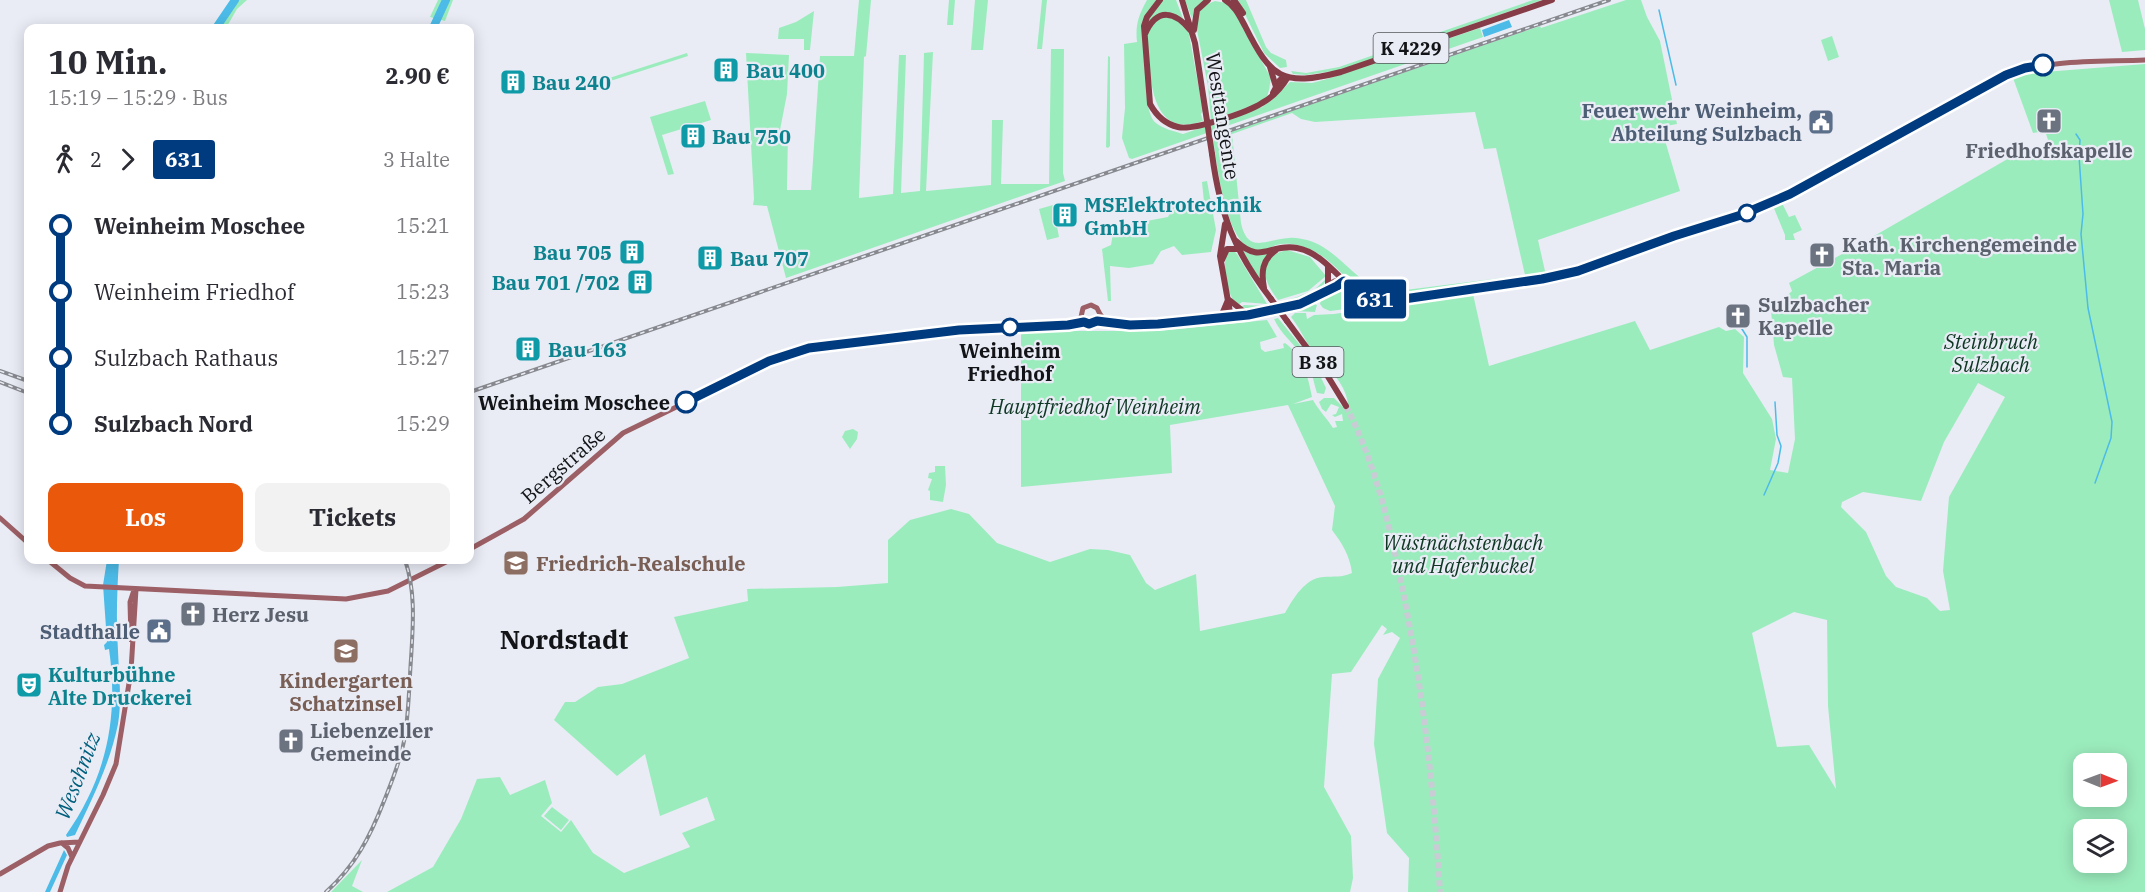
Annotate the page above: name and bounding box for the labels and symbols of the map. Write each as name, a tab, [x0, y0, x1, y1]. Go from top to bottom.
road number: K 4229	[1374, 33, 1448, 63]
street label: Westtangente	[1200, 50, 1246, 182]
unlabelled marker	[2032, 54, 2054, 76]
building icon: Bau 400	[711, 55, 741, 85]
place label: Bau 400	[746, 57, 825, 84]
building icon: Bau 240	[498, 67, 528, 97]
place label: Bau 240	[532, 69, 611, 96]
place label: Feuerwehr Weinheim, Abteilung Sulzbach	[1582, 97, 1802, 147]
church icon: Friedhofskapelle	[2034, 106, 2064, 136]
public building icon: Feuerwehr Weinheim, Abteilung Sulzbach	[1806, 107, 1836, 137]
building icon: Bau 750	[678, 121, 708, 151]
place label: Bau 750	[712, 123, 791, 150]
place label: Friedhofskapelle	[1965, 137, 2133, 164]
place label: MSElektrotechnik GmbH	[1084, 191, 1262, 241]
building icon: MSElektrotechnik GmbH	[1050, 200, 1080, 230]
unlabelled marker	[1738, 204, 1756, 222]
place label: Kath. Kirchengemeinde Sta. Maria	[1842, 231, 2077, 281]
building icon: Bau 705	[617, 237, 647, 267]
place label: Bau 705	[533, 239, 612, 266]
church icon: Kath. Kirchengemeinde Sta. Maria	[1807, 240, 1837, 270]
building icon: Bau 707	[695, 243, 725, 273]
place label: Bau 707	[730, 245, 809, 272]
building icon: Bau 701 /702	[625, 267, 655, 297]
place label: Bau 701 /702	[492, 269, 620, 296]
line badge: 631	[1340, 280, 1410, 318]
place label: Sulzbacher Kapelle	[1758, 291, 1869, 341]
church icon: Sulzbacher Kapelle	[1723, 301, 1753, 331]
marker: Weinheim Friedhof	[1001, 318, 1019, 336]
park label: Steinbruch Sulzbach	[1943, 328, 2038, 378]
building icon: Bau 163	[513, 334, 543, 364]
place label: Bau 163	[548, 336, 627, 363]
place label: Weinheim Friedhof	[959, 337, 1061, 387]
road number: B 38	[1292, 347, 1344, 377]
place label: Weinheim Moschee	[478, 389, 670, 416]
marker: Weinheim Moschee	[675, 391, 697, 413]
park label: Hauptfriedhof Weinheim	[988, 393, 1201, 420]
street label: Bergstraße	[515, 421, 611, 509]
park label: Wüstnächstenbach und Haferbuckel	[1383, 529, 1543, 579]
school or university icon: Friedrich-Realschule	[501, 548, 531, 578]
place label: Friedrich-Realschule	[536, 550, 745, 577]
church icon: Herz Jesu	[178, 599, 208, 629]
place label: Herz Jesu	[212, 601, 309, 628]
public building icon: Stadthalle	[144, 616, 174, 646]
place label: Stadthalle	[40, 618, 140, 645]
district label: Nordstadt	[500, 622, 628, 656]
school or university icon: Kindergarten Schatzinsel	[331, 636, 361, 666]
place label: Kulturbühne Alte Druckerei	[48, 661, 192, 711]
place label: Kindergarten Schatzinsel	[279, 667, 413, 717]
theatre icon: Kulturbühne Alte Druckerei	[14, 670, 44, 700]
place label: Liebenzeller Gemeinde	[310, 717, 433, 767]
church icon: Liebenzeller Gemeinde	[276, 726, 306, 756]
water label: Weschnitz	[48, 728, 107, 823]
north arrow	[2073, 753, 2127, 807]

